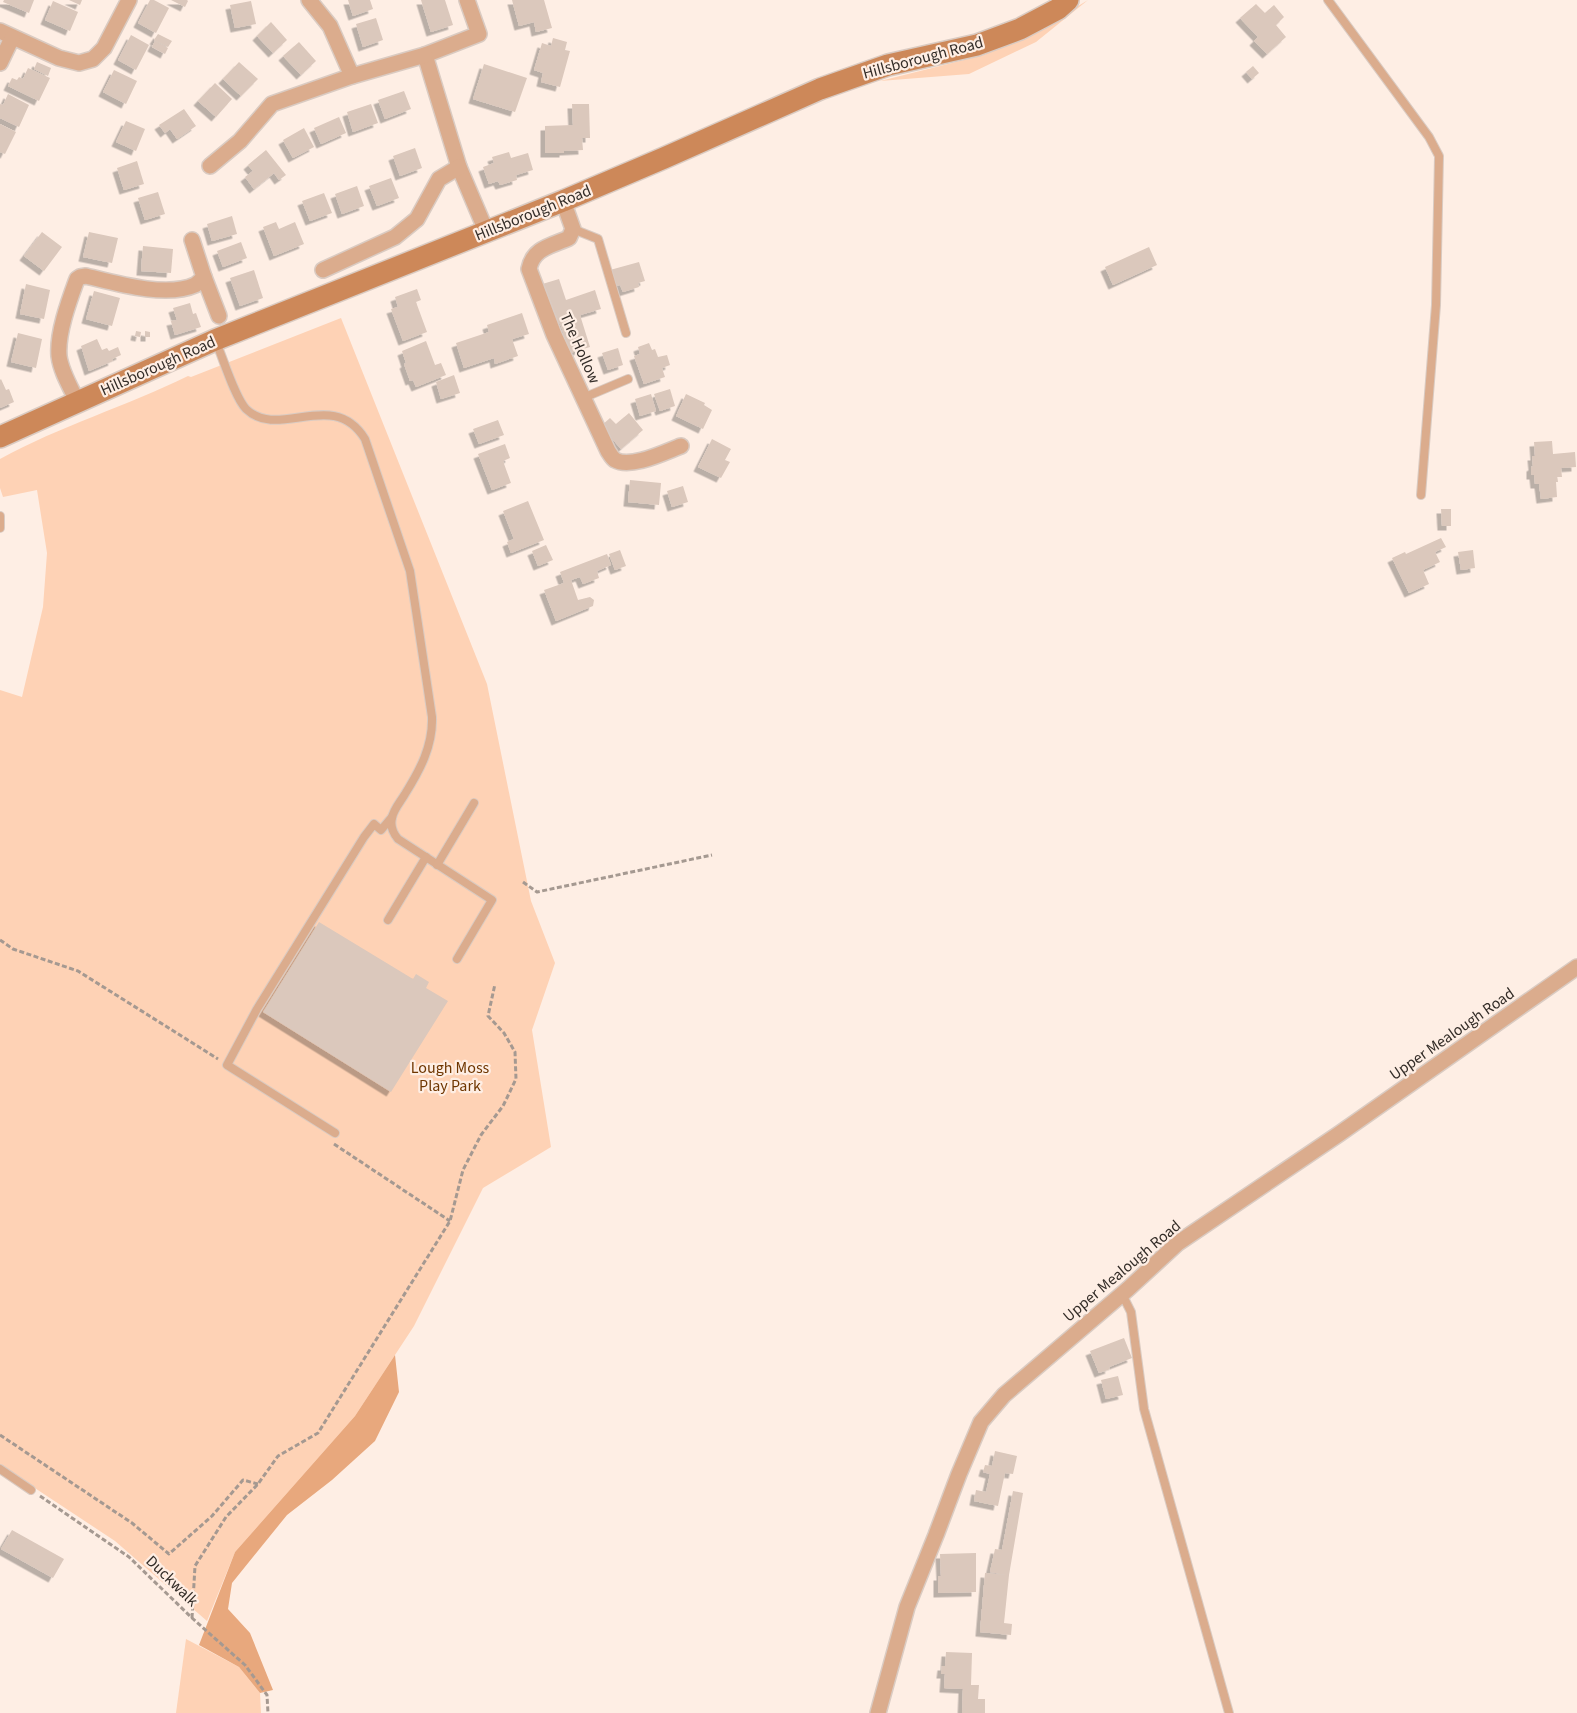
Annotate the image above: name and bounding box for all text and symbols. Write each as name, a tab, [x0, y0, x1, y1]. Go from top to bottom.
street label: Hillsborough Road	[860, 31, 986, 85]
street label: Hillsborough Road	[471, 180, 595, 246]
street label: The Hollow	[555, 309, 606, 388]
street label: Hillsborough Road	[97, 331, 219, 401]
street label: Upper Mealough Road	[1385, 983, 1519, 1085]
park label: Lough Moss Play Park	[411, 1057, 490, 1097]
street label: Upper Mealough Road	[1058, 1215, 1186, 1327]
street label: Duckwalk	[141, 1550, 203, 1612]

